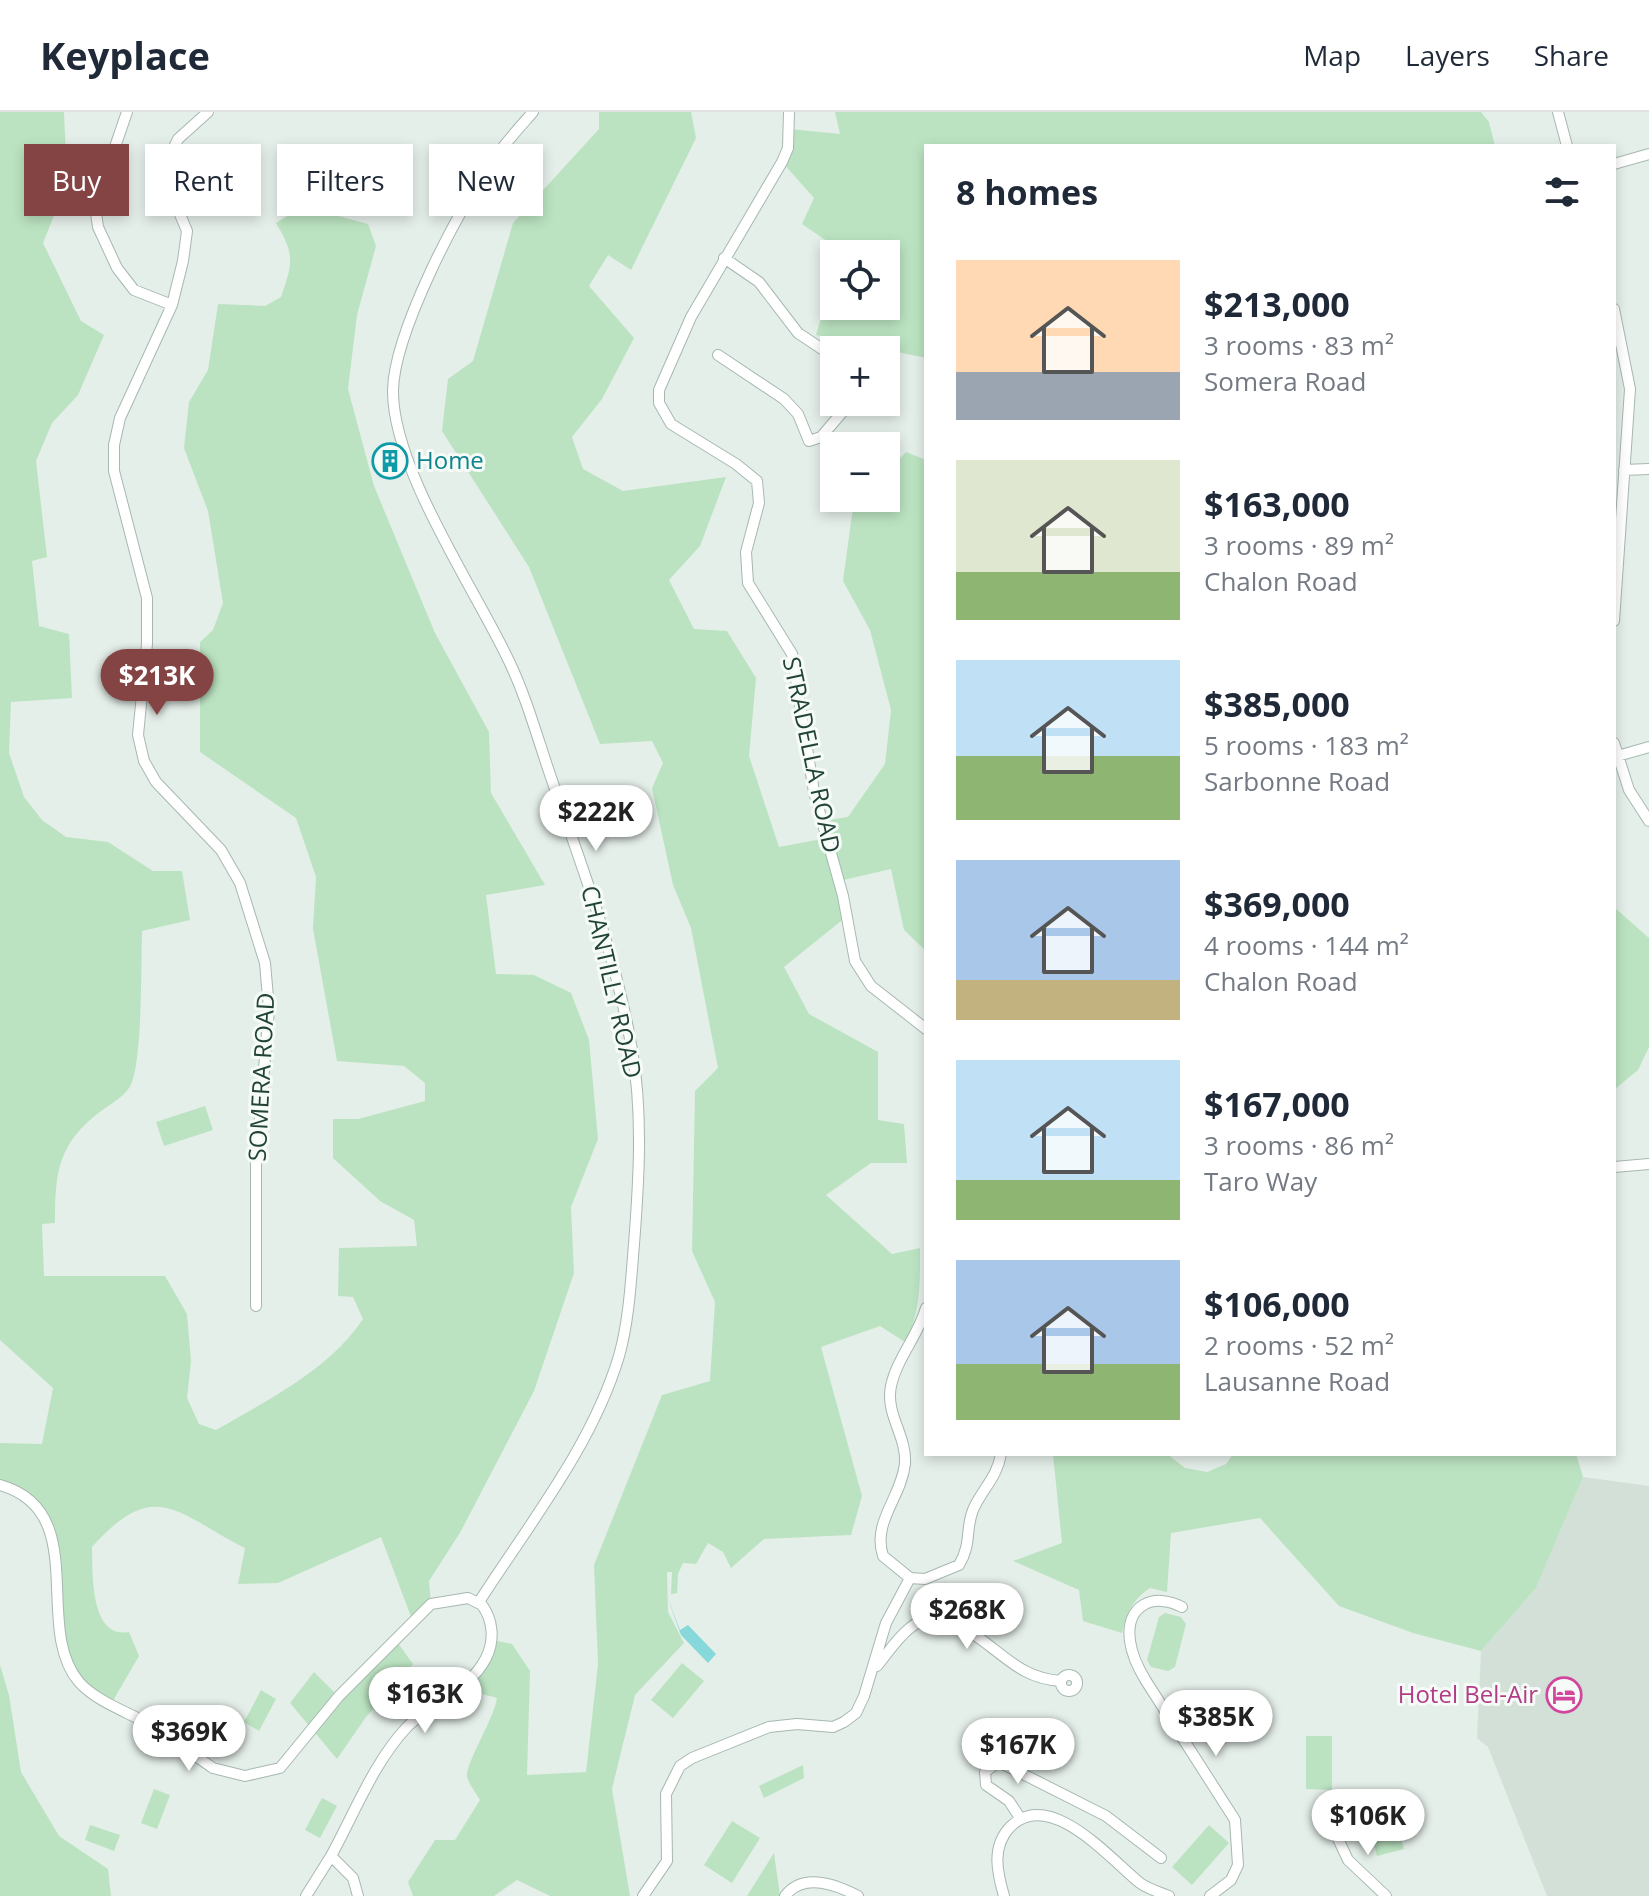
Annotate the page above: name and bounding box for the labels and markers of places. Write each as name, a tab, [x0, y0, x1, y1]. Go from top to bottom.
building icon: Home	[371, 442, 409, 480]
place label: Home	[416, 443, 484, 476]
pin: $213K	[101, 649, 213, 717]
pin: $222K	[540, 785, 652, 853]
pin: $268K	[911, 1583, 1023, 1651]
pin: $163K	[369, 1667, 481, 1735]
hotel icon: Hotel Bel-Air	[1545, 1676, 1583, 1714]
place label: Hotel Bel-Air	[1398, 1677, 1538, 1710]
pin: $385K	[1160, 1690, 1272, 1758]
pin: $369K	[133, 1705, 245, 1773]
pin: $167K	[962, 1718, 1074, 1786]
pin: $106K	[1312, 1789, 1424, 1857]

